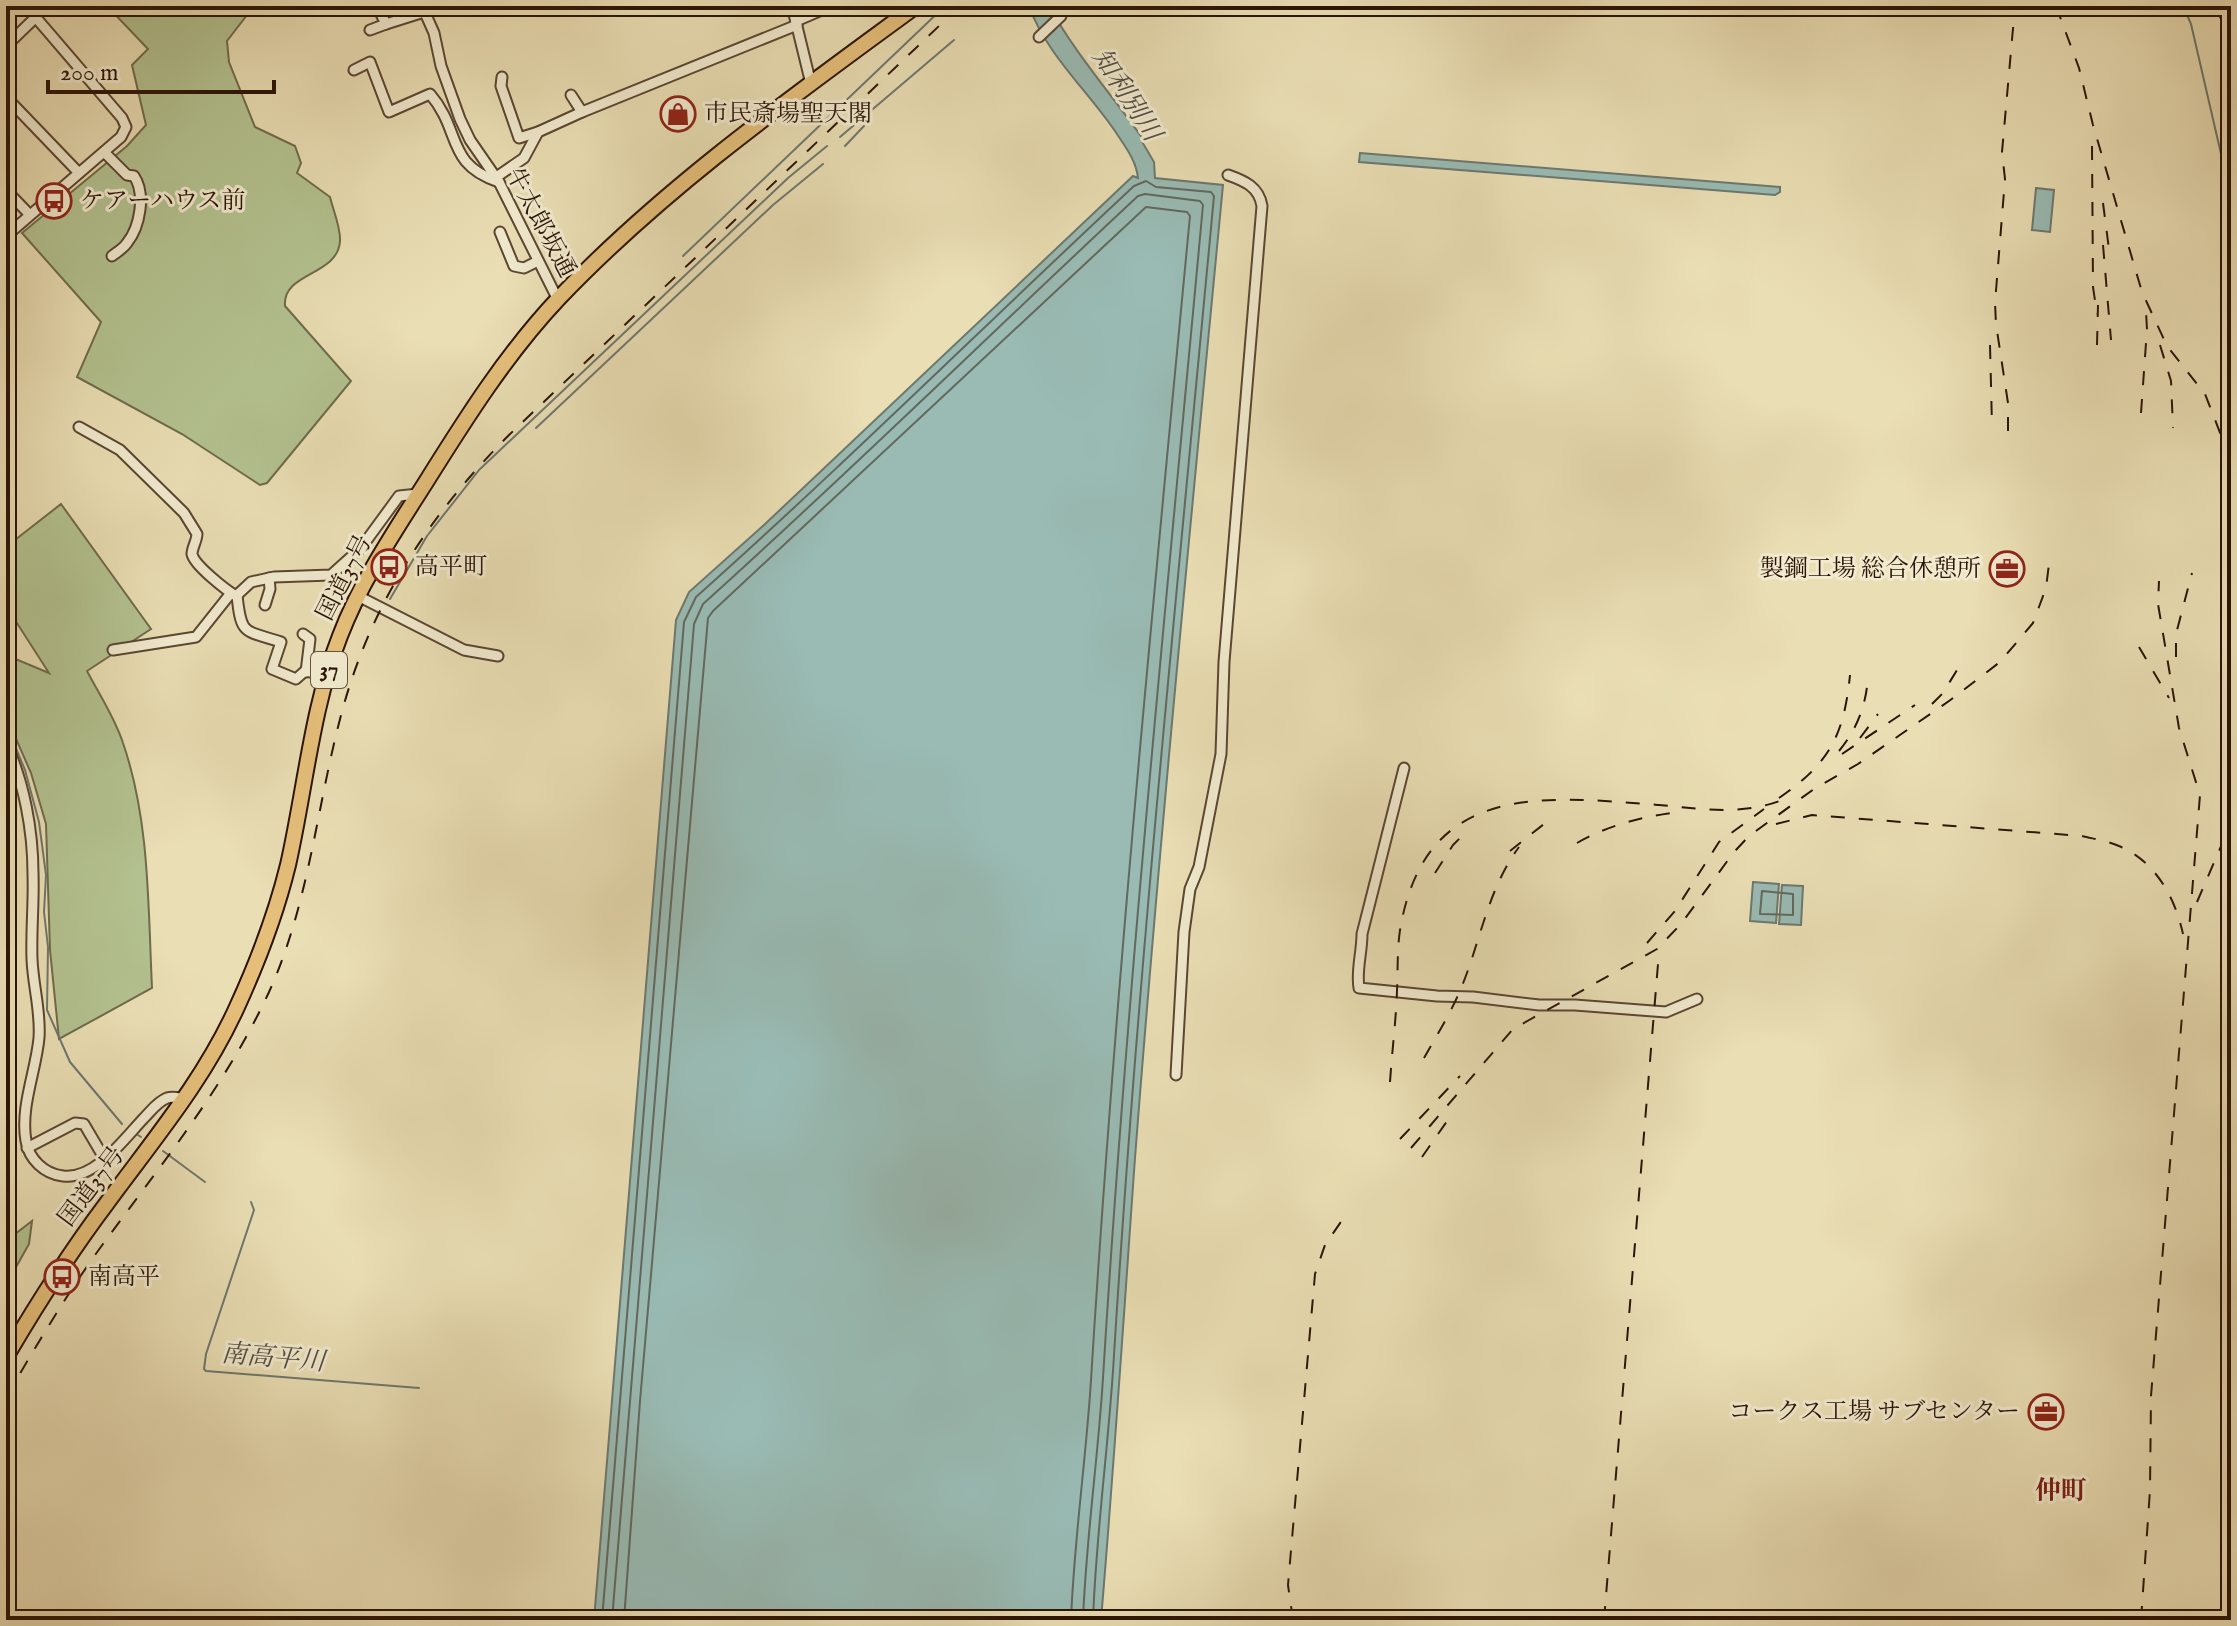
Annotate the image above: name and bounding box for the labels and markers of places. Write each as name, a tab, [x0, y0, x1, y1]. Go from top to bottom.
shop icon: 市民斎場聖天閣	[659, 95, 697, 133]
place label: 市民斎場聖天閣	[704, 99, 872, 130]
bus stop icon: ケアーハウス前	[35, 182, 73, 220]
place label: ケアーハウス前	[80, 186, 245, 217]
bus stop icon: 高平町	[370, 548, 408, 586]
office icon: 製鋼工場 総合休憩所	[1988, 550, 2026, 588]
place label: 高平町	[415, 552, 487, 583]
place label: 製鋼工場 総合休憩所	[1760, 554, 1981, 585]
bus stop icon: 南高平	[43, 1258, 81, 1296]
place label: 南高平	[88, 1262, 160, 1293]
office icon: コークス工場 サブセンター	[2027, 1393, 2065, 1431]
place label: コークス工場 サブセンター	[1728, 1397, 2020, 1428]

